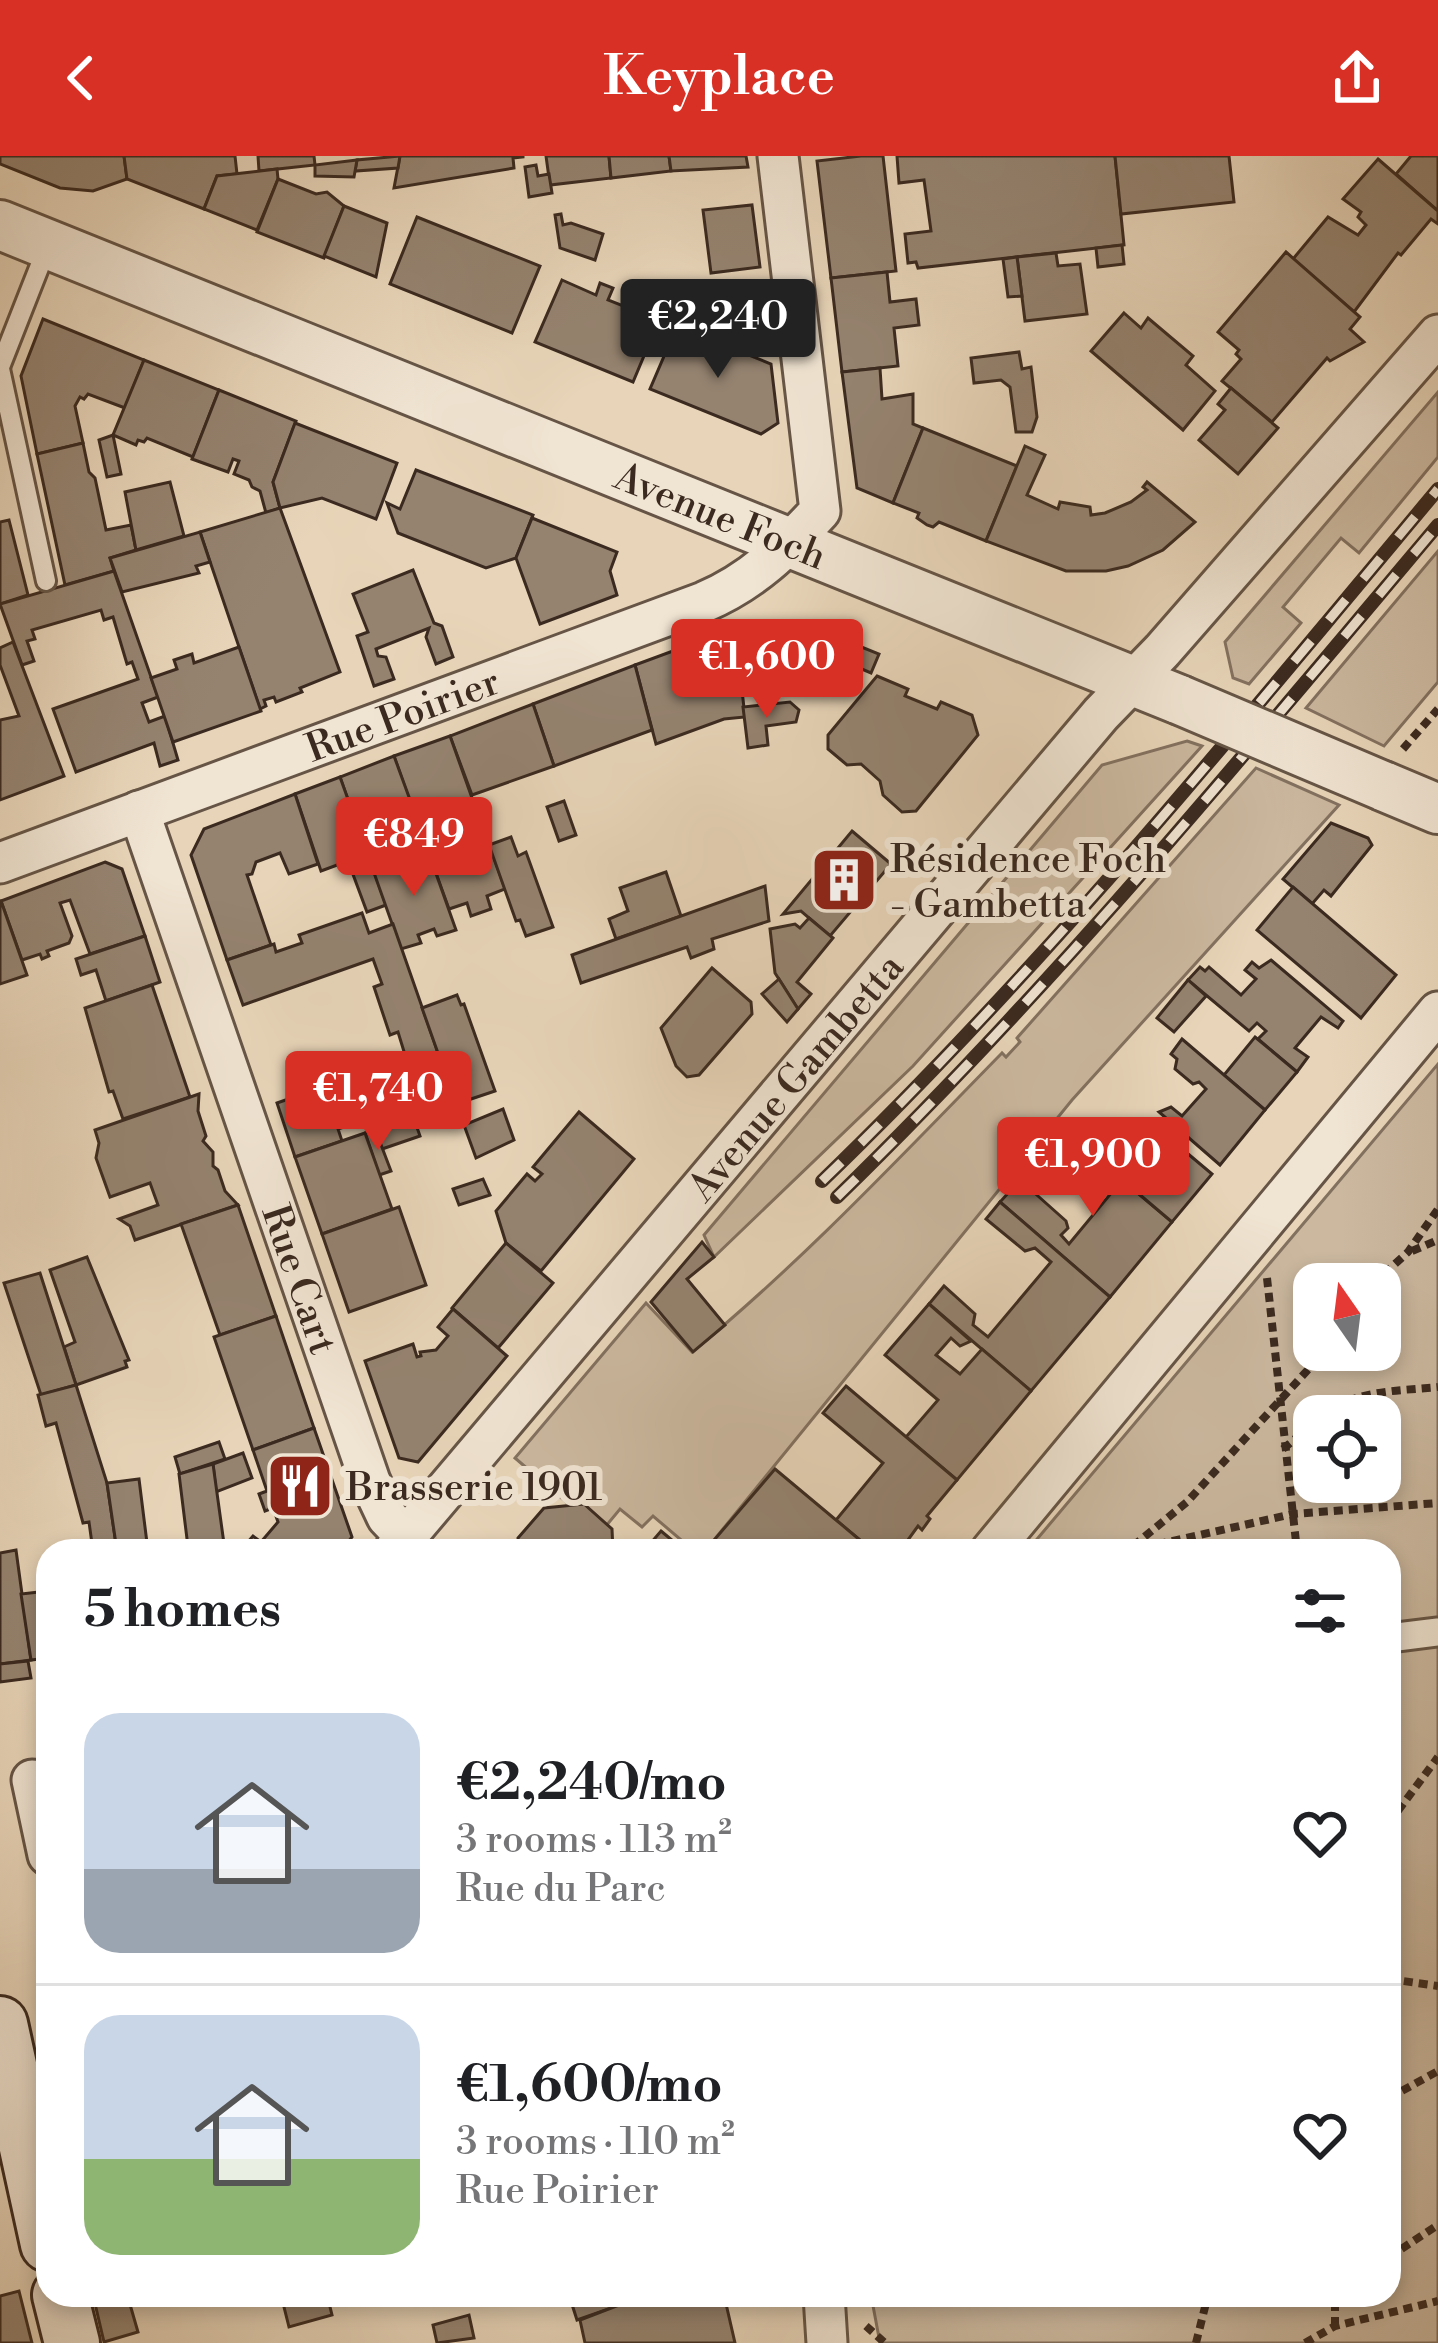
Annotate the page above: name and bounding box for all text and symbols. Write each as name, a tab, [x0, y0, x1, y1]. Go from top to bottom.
text: Keyplace	[603, 44, 835, 112]
icon: back	[48, 45, 114, 111]
icon: share	[1324, 45, 1390, 111]
pin: €2,240	[620, 279, 816, 381]
text: €2,240	[648, 293, 788, 342]
street label: Avenue Foch	[606, 453, 833, 582]
pin: €1,600	[669, 619, 865, 721]
text: €1,600	[698, 633, 836, 682]
street label: Rue Poirier	[300, 658, 507, 774]
pin: €849	[343, 797, 485, 899]
text: €849	[363, 811, 465, 860]
place label: Résidence Foch - Gambetta	[890, 836, 1166, 930]
building icon: Résidence Foch - Gambetta	[809, 845, 879, 915]
street label: Avenue Gambetta	[678, 944, 915, 1213]
pin: €1,740	[280, 1051, 476, 1153]
text: €1,740	[312, 1065, 444, 1114]
pin: €1,900	[995, 1117, 1191, 1219]
text: €1,900	[1024, 1131, 1162, 1180]
street label: Rue Cart	[250, 1198, 347, 1361]
north arrow	[1293, 1263, 1401, 1371]
map controls	[1293, 1263, 1401, 1503]
button: locate	[1293, 1395, 1401, 1503]
restaurant icon: Brasserie 1901	[265, 1451, 335, 1521]
place label: Brasserie 1901	[345, 1464, 603, 1513]
icon: filters	[1287, 1578, 1353, 1644]
text: 5 homes	[84, 1579, 281, 1643]
text: €2,240/mo	[456, 1752, 726, 1816]
icon: home	[180, 1761, 324, 1905]
icon: heart	[1287, 1800, 1353, 1866]
text: 3 rooms · 113 m²	[456, 1816, 732, 1865]
text: Rue du Parc	[456, 1865, 666, 1914]
text: €1,600/mo	[456, 2054, 722, 2118]
icon: home	[180, 2063, 324, 2207]
icon: heart	[1287, 2102, 1353, 2168]
text: 3 rooms · 110 m²	[456, 2118, 735, 2167]
text: Rue Poirier	[456, 2167, 659, 2216]

